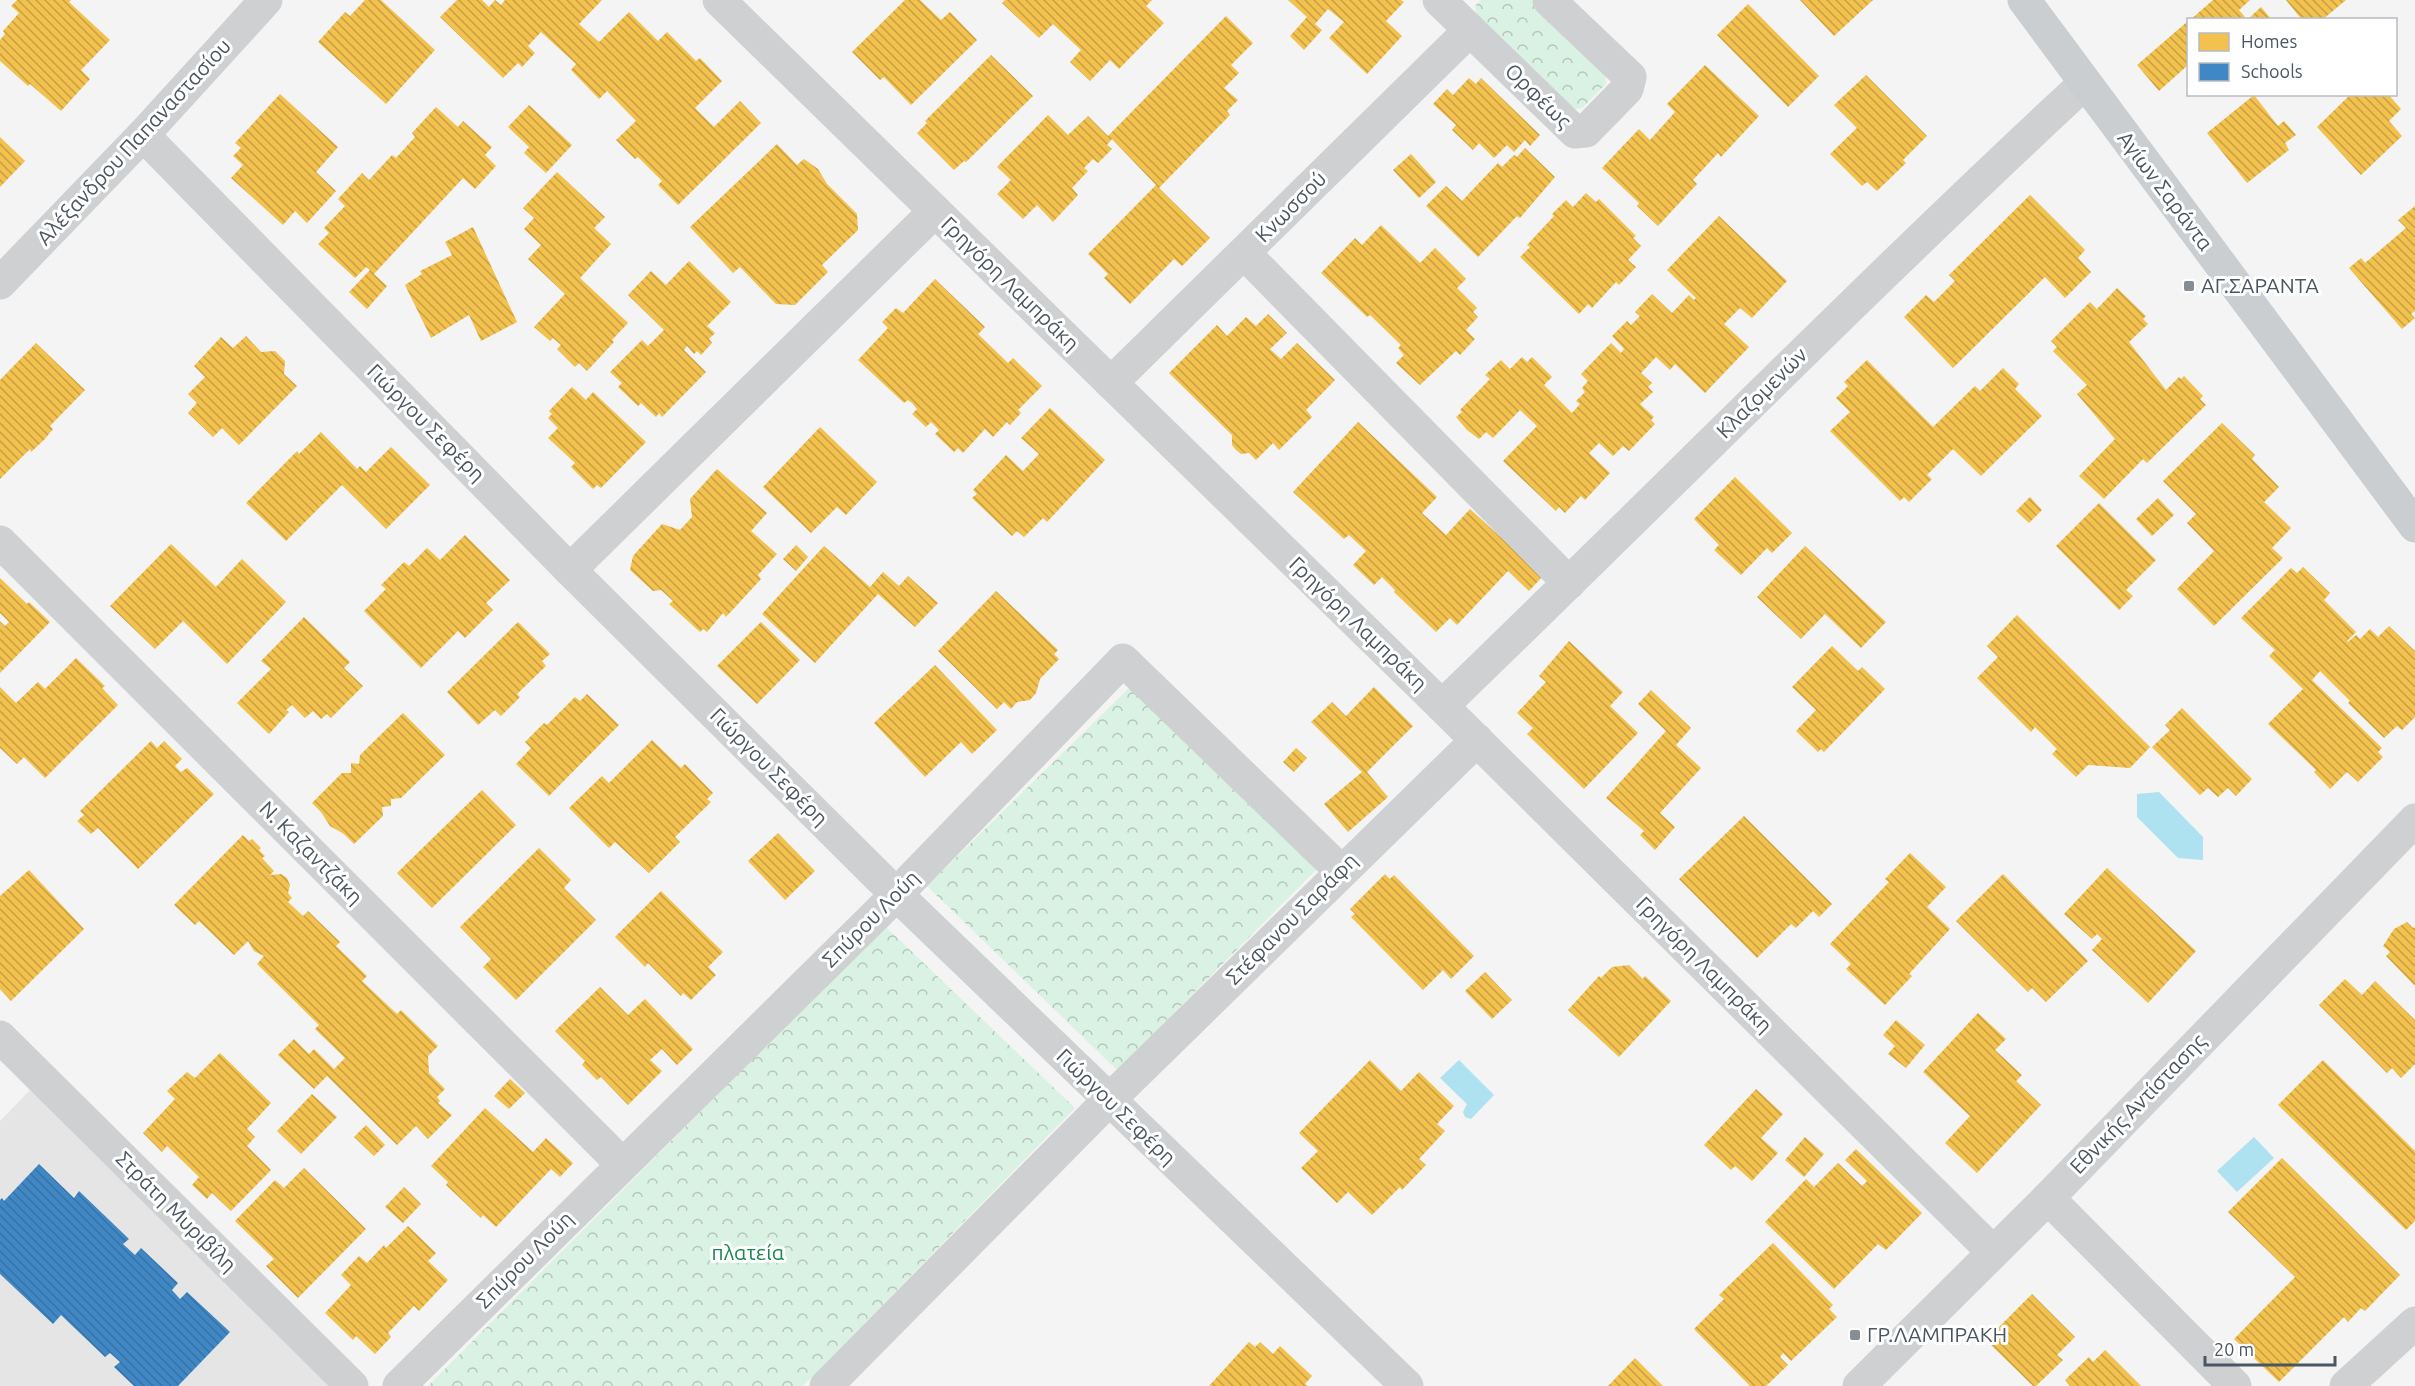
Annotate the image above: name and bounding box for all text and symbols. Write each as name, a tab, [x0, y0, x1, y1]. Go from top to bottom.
legend	[2187, 18, 2397, 96]
text: Homes	[2241, 31, 2298, 51]
street label: Αλέξανδρου Παπαναστασίου	[31, 33, 236, 250]
street label: Ορφέως	[1501, 58, 1577, 133]
text: Schools	[2241, 61, 2303, 81]
street label: Αγίων Σαράντα	[2113, 126, 2219, 255]
street label: Κνωσσού	[1250, 166, 1331, 247]
street label: Γρηγόρη Λαμπράκη	[937, 211, 1085, 355]
place label: ΑΓ.ΣΑΡΑΝΤΑ	[2201, 273, 2319, 297]
marker: ΑΓ.ΣΑΡΑΝΤΑ	[2182, 279, 2196, 293]
street label: Κλαζομενών	[1711, 342, 1811, 442]
street label: Γιώργου Σεφέρη	[363, 359, 490, 486]
street label: Γρηγόρη Λαμπράκη	[1285, 551, 1433, 695]
street label: Γιώργου Σεφέρη	[706, 703, 833, 830]
street label: Ν. Καζαντζάκη	[255, 796, 368, 909]
street label: Στέφανου Σαράφη	[1221, 848, 1362, 989]
street label: Σπύρου Λούη	[817, 865, 924, 972]
street label: Γρηγόρη Λαμπράκη	[1632, 891, 1778, 1037]
street label: Εθνικής Αντίστασης	[2064, 1028, 2210, 1178]
street label: Γιώργου Σεφέρη	[1052, 1043, 1181, 1169]
street label: Στράτη Μυριβίλη	[112, 1146, 242, 1276]
street label: Σπύρου Λούη	[471, 1206, 578, 1313]
park label: πλατεία	[712, 1240, 785, 1264]
place label: ΓΡ.ΛΑΜΠΡΑΚΗ	[1867, 1322, 2007, 1346]
marker: ΓΡ.ΛΑΜΠΡΑΚΗ	[1848, 1328, 1862, 1342]
scale bar	[2205, 1329, 2336, 1367]
text: 20 m	[2214, 1339, 2254, 1359]

